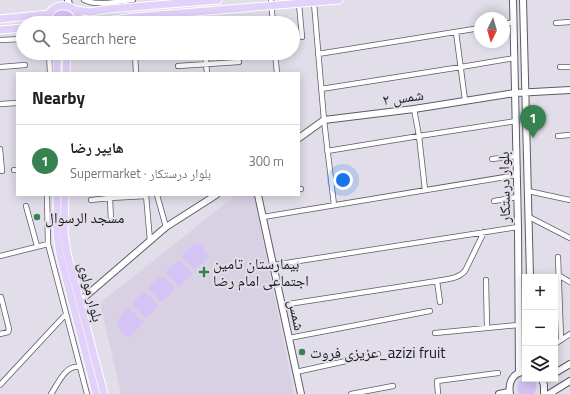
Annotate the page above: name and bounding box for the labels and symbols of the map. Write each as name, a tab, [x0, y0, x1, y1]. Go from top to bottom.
north arrow	[474, 12, 510, 48]
street label: شمس ۲	[381, 83, 425, 111]
pin: 1	[520, 105, 546, 138]
street label: بلوار درستکار	[492, 151, 516, 224]
your location	[333, 170, 353, 190]
place label: مسجد الرسوال	[45, 206, 125, 229]
marker: مسجد الرسوال	[32, 212, 42, 222]
place label: بیمارستان تامین اجتماعی امام رضا	[213, 252, 309, 292]
street label: بلوار مولوی	[72, 260, 110, 324]
marker: بیمارستان تامین اجتماعی امام رضا	[198, 266, 210, 278]
street label: شمس	[282, 297, 312, 333]
place label: عزیزی فروت_azizi fruit	[310, 341, 446, 364]
marker: عزیزی فروت_azizi fruit	[297, 347, 307, 357]

